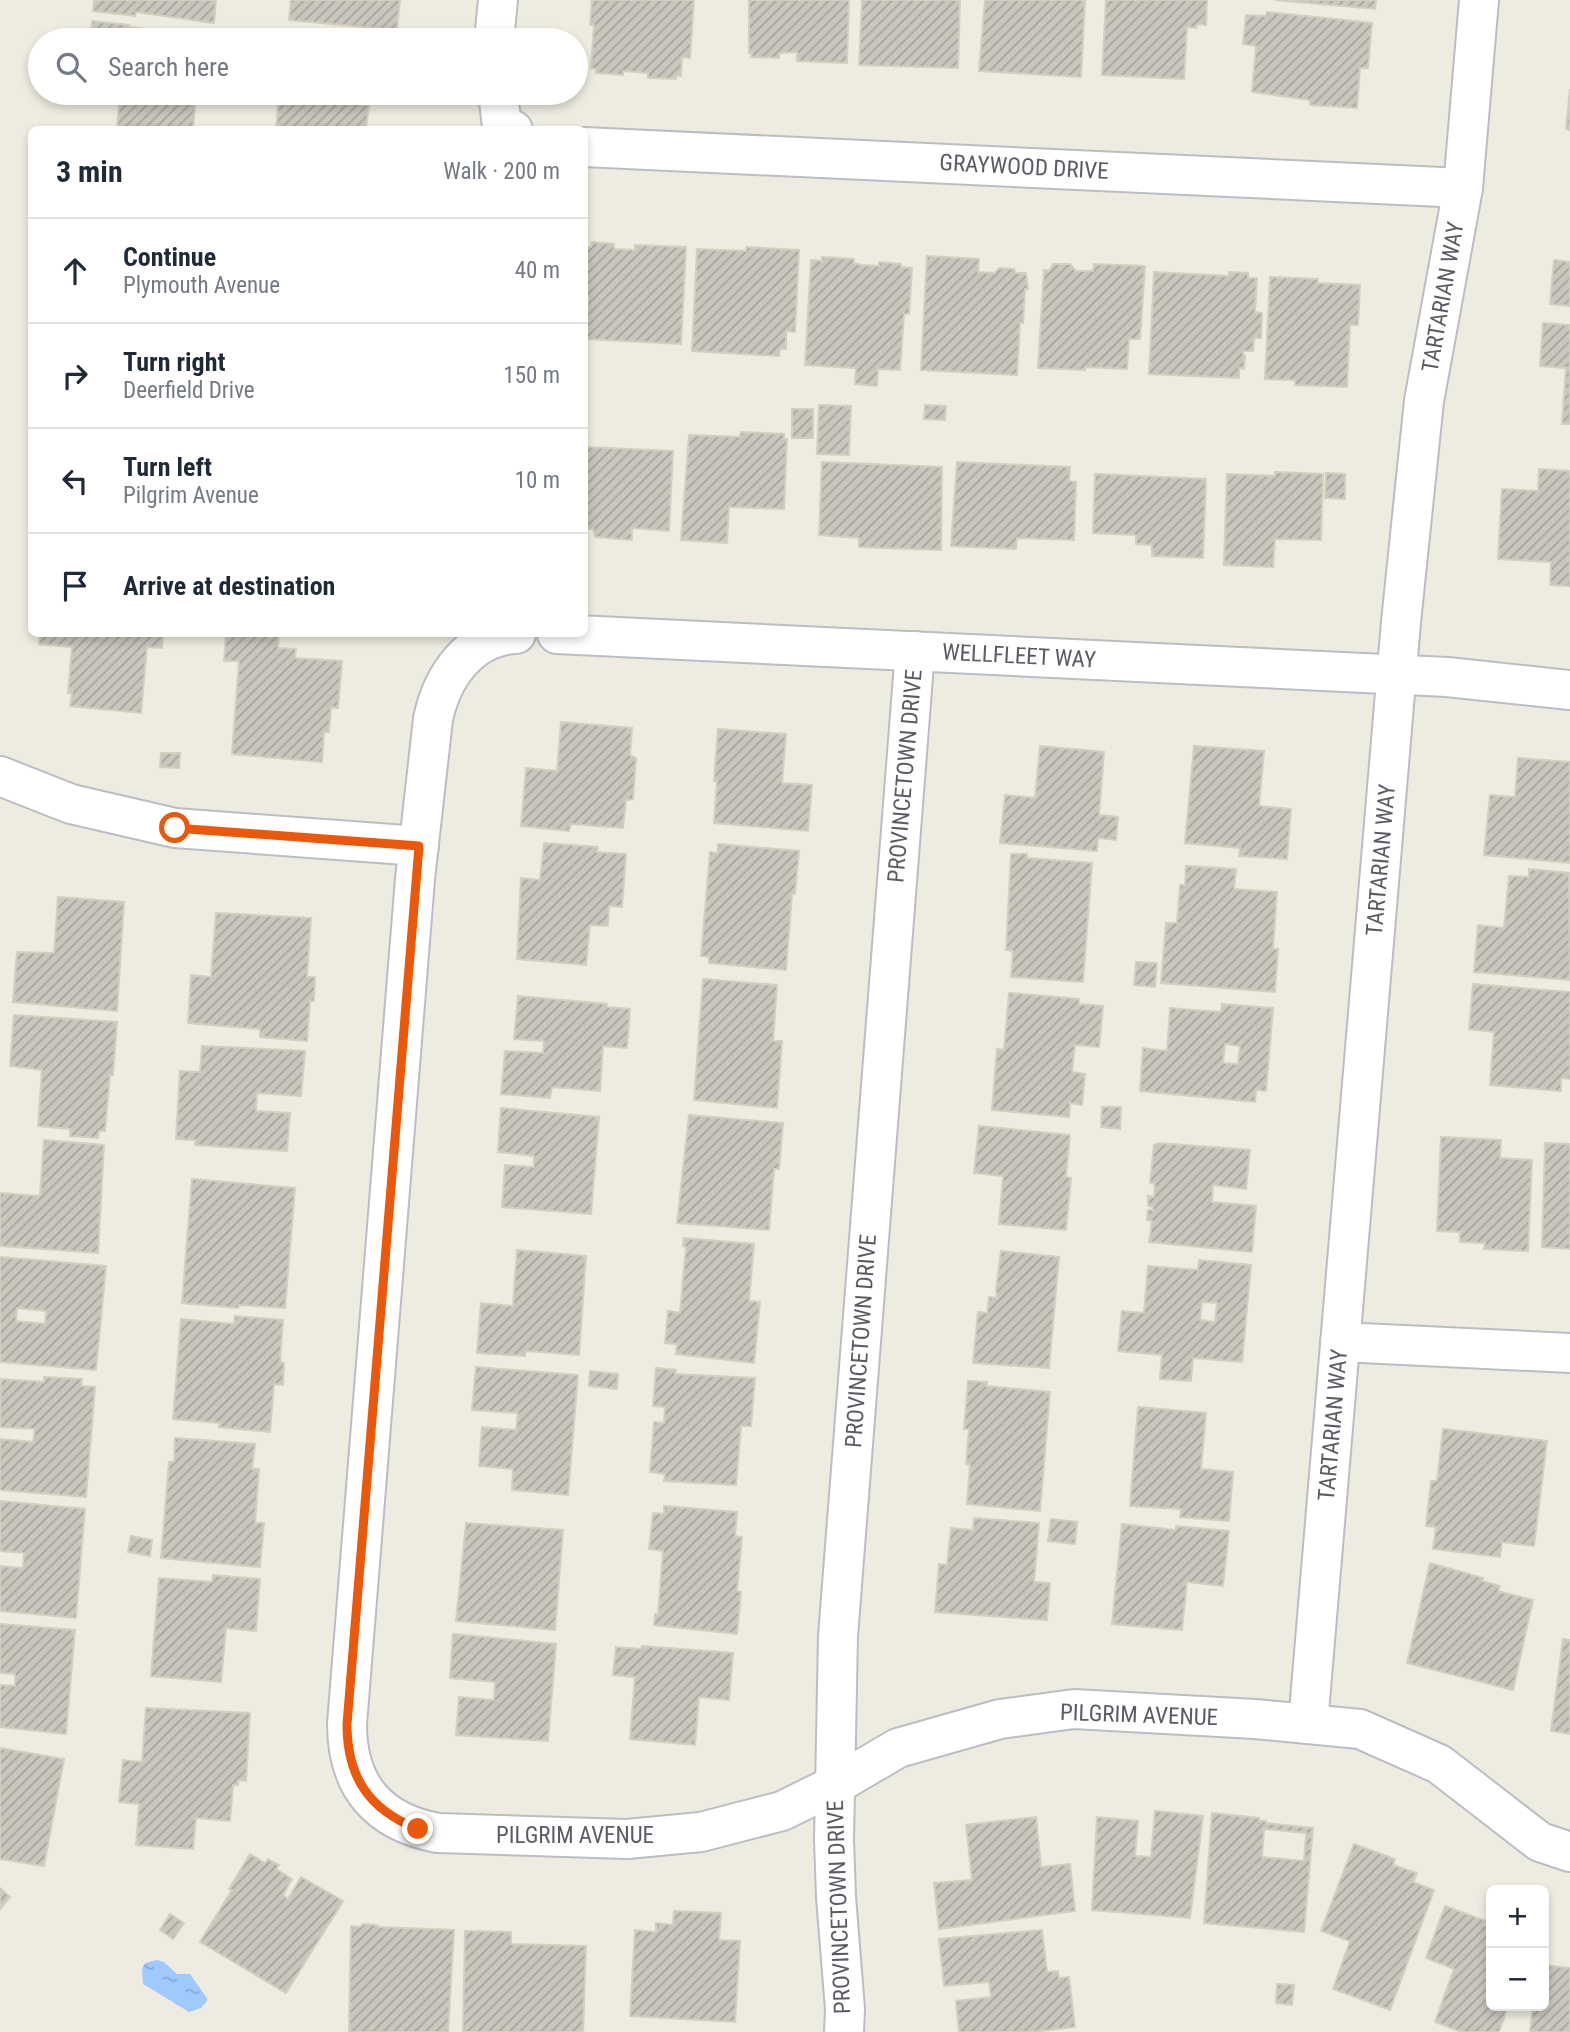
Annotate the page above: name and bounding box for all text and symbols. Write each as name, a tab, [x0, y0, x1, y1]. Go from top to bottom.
search box	[28, 28, 588, 105]
icon: search	[52, 48, 90, 86]
text: Search here	[108, 52, 229, 82]
street label: GRAYWOOD DRIVE	[939, 149, 1109, 185]
text: 3 min	[56, 154, 123, 189]
text: Walk · 200 m	[443, 158, 560, 185]
street label: TARTARIAN WAY	[1416, 220, 1470, 374]
text: Continue	[123, 242, 216, 272]
icon: ahead	[56, 252, 94, 290]
text: 40 m	[515, 257, 560, 284]
text: Plymouth Avenue	[123, 272, 280, 299]
text: Turn right	[123, 347, 225, 377]
icon: right	[56, 357, 94, 395]
text: 150 m	[503, 362, 560, 389]
text: Deerfield Drive	[123, 377, 255, 404]
text: Turn left	[123, 452, 212, 482]
icon: left	[56, 462, 94, 500]
text: 10 m	[515, 467, 560, 494]
text: Pilgrim Avenue	[123, 482, 259, 509]
icon: arrive	[56, 567, 94, 605]
text: Arrive at destination	[123, 571, 335, 601]
street label: WELLFLEET WAY	[941, 638, 1097, 674]
street label: PROVINCETOWN DRIVE	[882, 668, 928, 884]
street label: TARTARIAN WAY	[1361, 783, 1401, 937]
route start	[159, 812, 190, 843]
street label: PROVINCETOWN DRIVE	[840, 1233, 882, 1449]
street label: TARTARIAN WAY	[1313, 1348, 1353, 1502]
street label: PILGRIM AVENUE	[1060, 1699, 1218, 1731]
street label: PROVINCETOWN DRIVE	[822, 1800, 856, 2014]
route end	[402, 1813, 433, 1844]
street label: PILGRIM AVENUE	[496, 1822, 654, 1849]
map controls	[1486, 1885, 1549, 2011]
button: +	[1486, 1885, 1549, 1948]
button: −	[1486, 1948, 1549, 2011]

